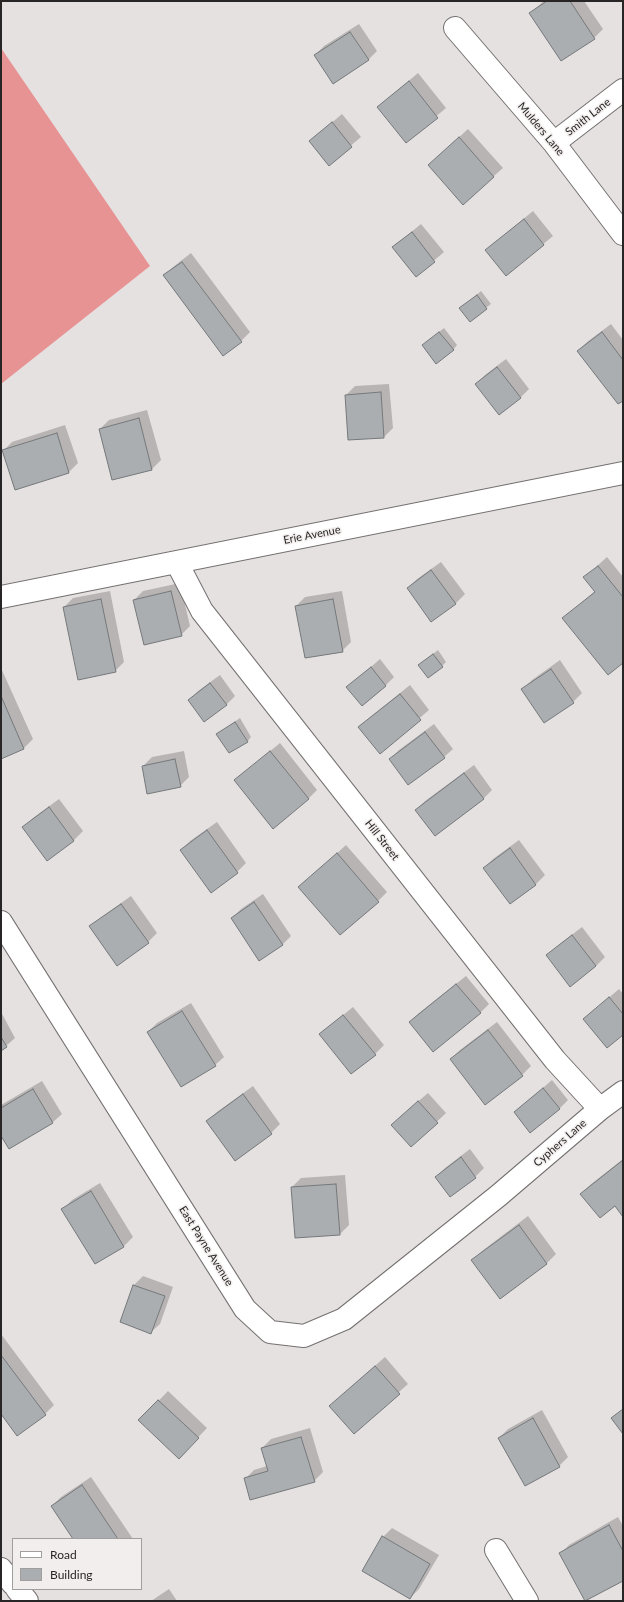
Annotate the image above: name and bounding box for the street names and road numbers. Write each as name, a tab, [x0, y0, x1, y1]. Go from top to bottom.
street label: Smith Lane	[563, 95, 613, 139]
street label: Mulders Lane	[515, 100, 567, 158]
street label: Erie Avenue	[282, 523, 342, 547]
street label: Hill Street	[362, 817, 402, 863]
street label: Cyphers Lane	[531, 1117, 589, 1169]
street label: East Payne Avenue	[176, 1204, 236, 1288]

